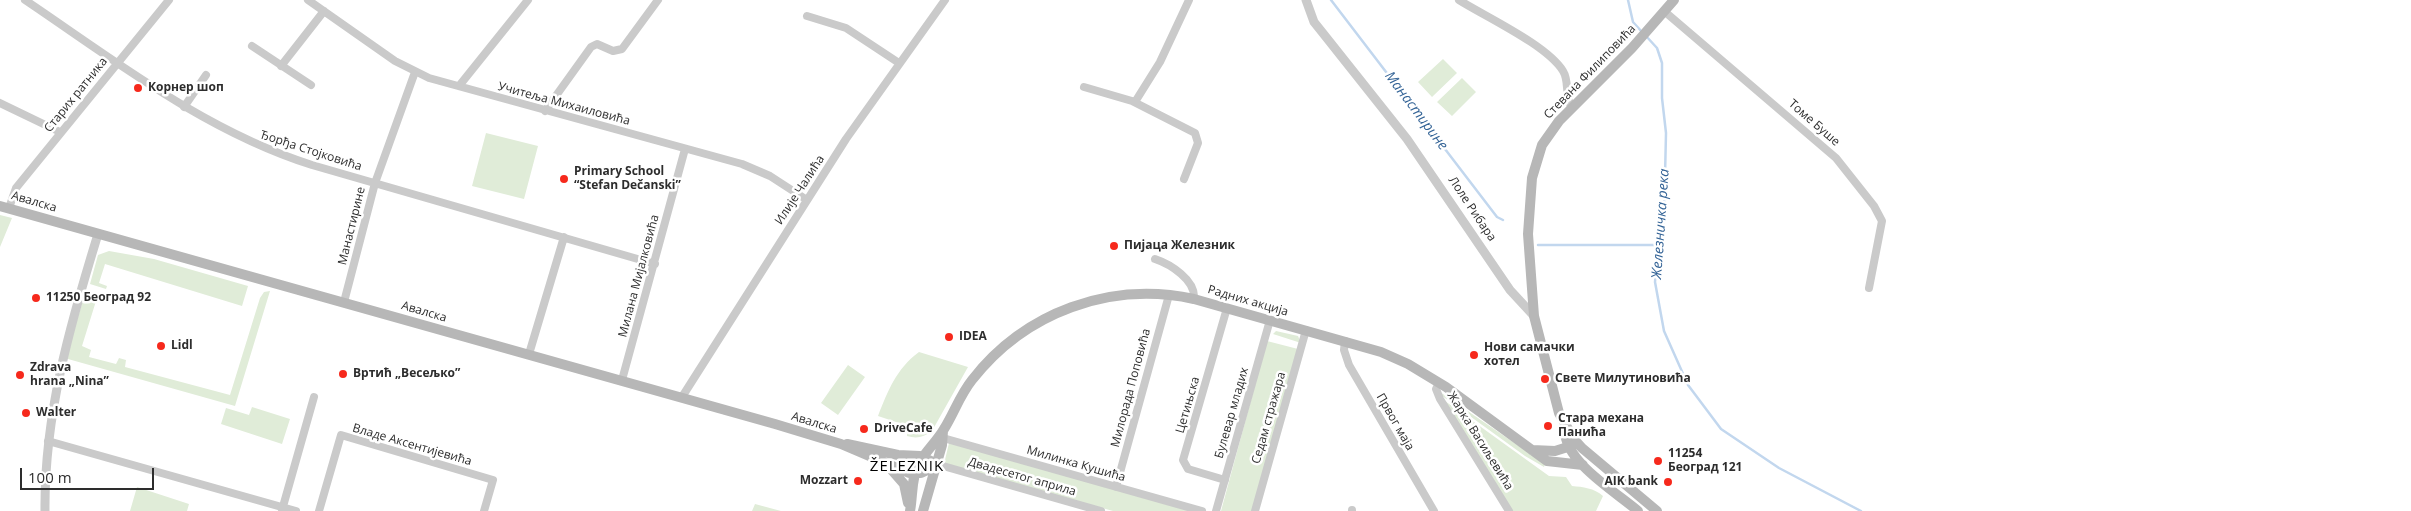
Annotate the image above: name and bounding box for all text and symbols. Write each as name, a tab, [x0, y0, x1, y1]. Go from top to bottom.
street label: Стевана Филиповића	[1541, 22, 1639, 122]
street label: Старих ратника	[41, 55, 111, 135]
water label: Манастирине	[1381, 68, 1451, 154]
street label: Учитеља Михаиловића	[496, 79, 632, 129]
place label: Корнер шоп	[148, 81, 224, 95]
marker: Корнер шоп	[132, 82, 144, 94]
street label: Томе Буше	[1785, 97, 1843, 149]
street label: Ђорђа Стојковића	[258, 128, 364, 174]
street label: Илије Чалића	[772, 153, 828, 227]
place label: Primary School “Stefan Dečanski”	[574, 165, 681, 193]
water label: Железничка река	[1649, 168, 1673, 280]
marker: Primary School “Stefan Dečanski”	[558, 173, 570, 185]
street label: Лоле Рибара	[1445, 174, 1499, 244]
street label: Манастирине	[335, 185, 369, 267]
street label: Авалска	[10, 189, 58, 215]
street label: Милана Мијалковића	[616, 213, 662, 339]
place label: Пијаца Железник	[1124, 239, 1235, 253]
marker: Пијаца Железник	[1108, 240, 1120, 252]
street label: Радних акција	[1206, 283, 1290, 319]
place label: 11250 Београд 92	[46, 291, 151, 305]
marker: 11250 Београд 92	[30, 292, 42, 304]
street label: Авалска	[400, 299, 448, 325]
street label: Милорада Поповића	[1108, 327, 1154, 449]
place label: IDEA	[959, 330, 987, 344]
marker: IDEA	[943, 331, 955, 343]
place label: Lidl	[171, 339, 193, 353]
marker: Lidl	[155, 340, 167, 352]
place label: Нови самачки хотел	[1484, 341, 1575, 369]
marker: Нови самачки хотел	[1468, 349, 1480, 361]
place label: Zdrava hrana „Nina”	[30, 361, 109, 389]
street label: Булевар младих	[1212, 366, 1252, 460]
place label: Вртић „Весељко”	[353, 367, 460, 381]
marker: Вртић „Весељко”	[337, 368, 349, 380]
marker: Zdrava hrana „Nina”	[14, 369, 26, 381]
street label: Седам стражара	[1249, 371, 1289, 465]
place label: Свете Милутиновића	[1555, 372, 1691, 386]
marker: Свете Милутиновића	[1539, 373, 1551, 385]
street label: Цетињска	[1173, 375, 1203, 435]
street label: Жарка Васиљевића	[1444, 389, 1516, 493]
street label: Првог маја	[1373, 391, 1417, 453]
place label: Walter	[36, 406, 76, 420]
marker: Walter	[20, 407, 32, 419]
street label: Авалска	[790, 409, 838, 437]
place label: Стара механа Панића	[1558, 412, 1644, 440]
marker: Стара механа Панића	[1542, 420, 1554, 432]
street label: Владе Аксентијевића	[351, 421, 473, 469]
place label: DriveCafe	[874, 422, 933, 436]
marker: DriveCafe	[858, 423, 870, 435]
street label: Милинка Кушића	[1025, 443, 1127, 485]
place label: 11254 Београд 121	[1668, 447, 1742, 475]
street label: Двадесетог априла	[966, 455, 1078, 499]
marker: 11254 Београд 121	[1652, 455, 1664, 467]
scale bar	[22, 458, 156, 490]
district label: ŽELEZNIK	[869, 458, 945, 476]
text: 100 m	[28, 467, 72, 487]
place label: Mozzart	[800, 474, 848, 488]
marker: Mozzart	[852, 475, 864, 487]
place label: AIK bank	[1604, 475, 1658, 489]
marker: AIK bank	[1662, 476, 1674, 488]

